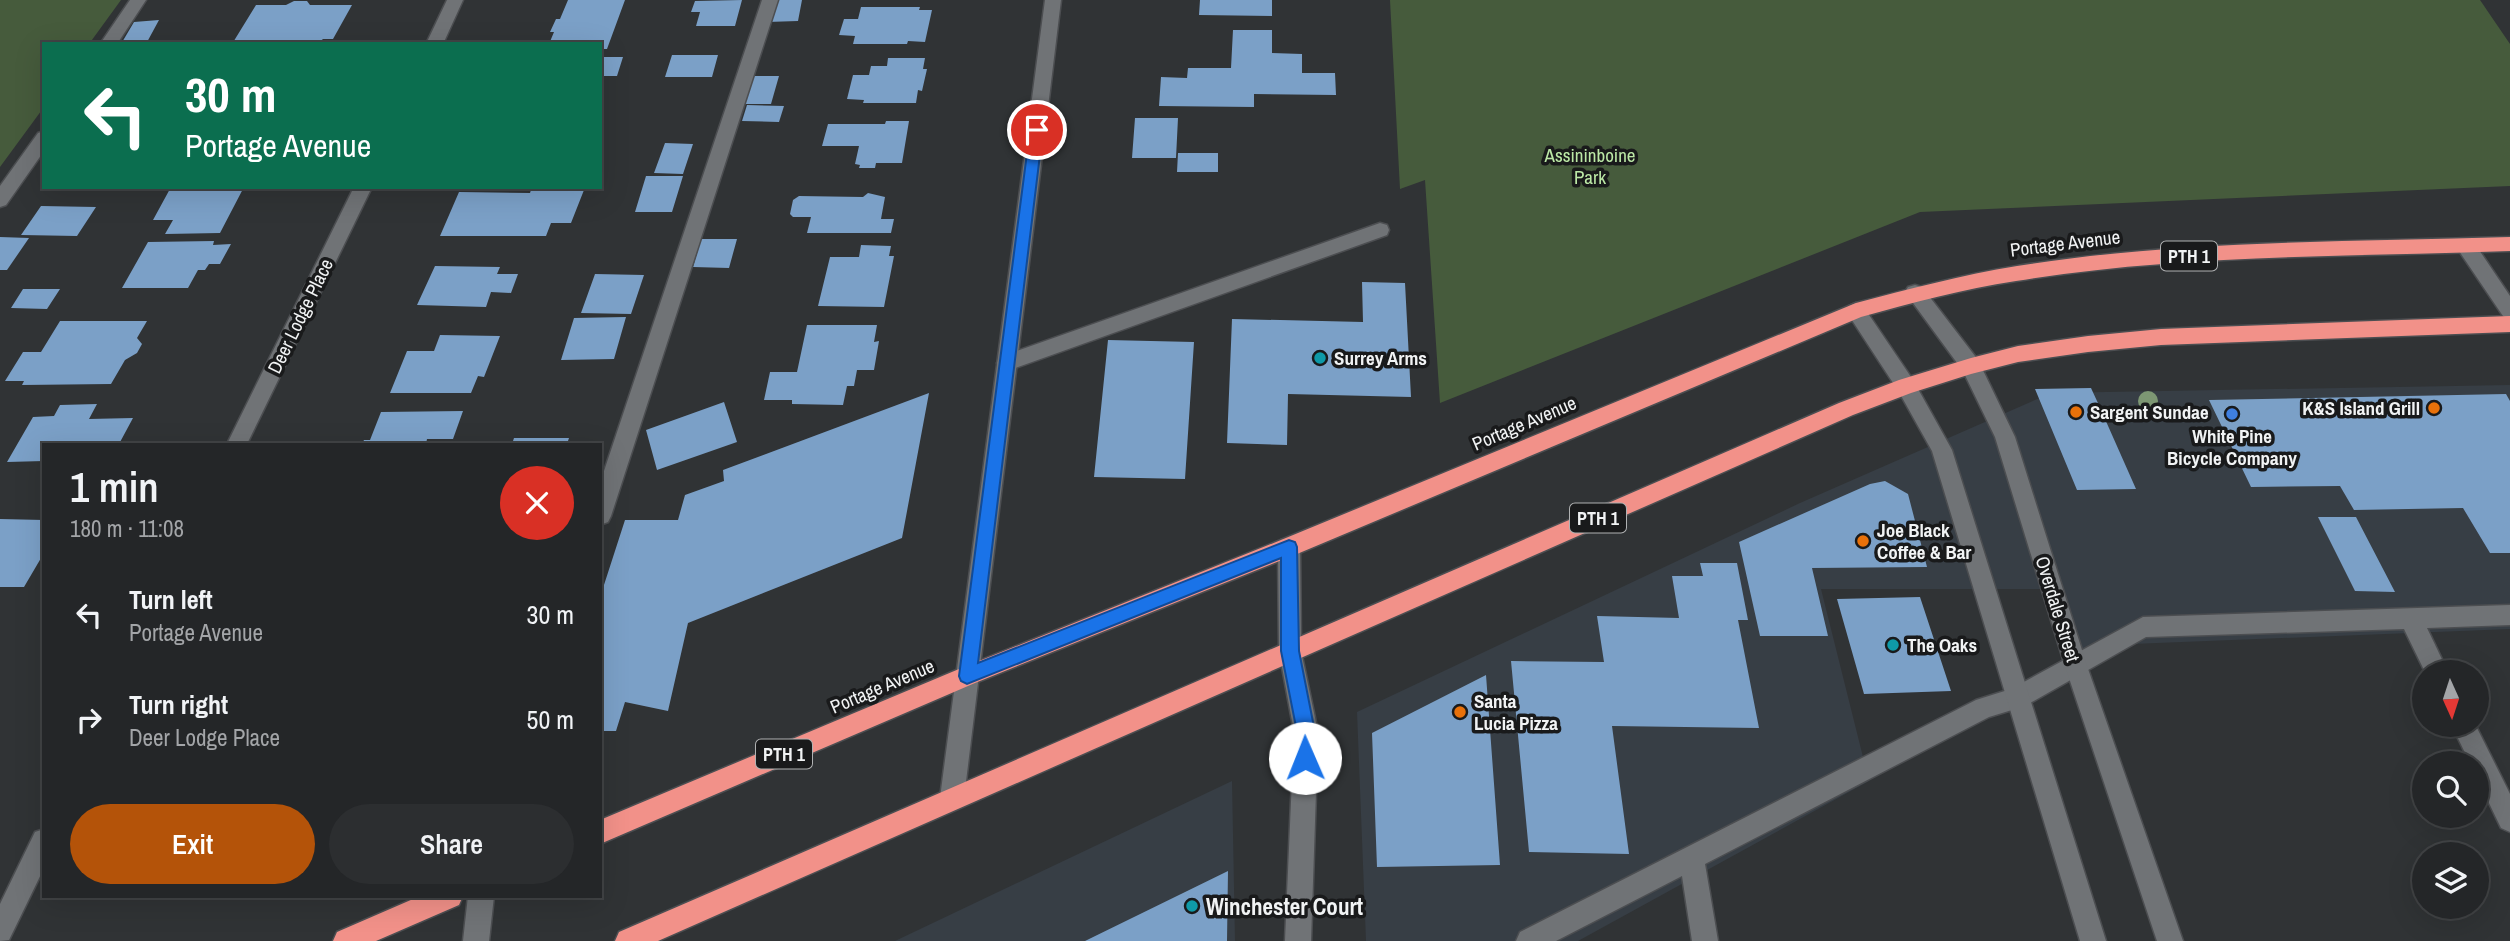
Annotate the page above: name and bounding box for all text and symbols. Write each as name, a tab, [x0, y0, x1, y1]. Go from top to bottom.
text: 30 m	[185, 61, 277, 127]
icon: left	[70, 70, 161, 161]
pin	[1007, 100, 1067, 160]
icon: arrive	[1018, 111, 1056, 149]
text: Portage Avenue	[185, 124, 371, 167]
park label: Assininboine Park	[1544, 142, 1635, 190]
street label: Portage Avenue	[2009, 223, 2121, 263]
road number: PTH 1	[2161, 242, 2217, 270]
street label: Deer Lodge Place	[261, 254, 339, 378]
place label: Surrey Arms	[1334, 345, 1427, 371]
marker: Surrey Arms	[1312, 350, 1328, 366]
street label: Portage Avenue	[1468, 389, 1580, 457]
place label: K&S Island Grill	[2302, 395, 2420, 421]
place label: Sargent Sundae	[2090, 399, 2209, 425]
marker: K&S Island Grill	[2426, 400, 2442, 416]
marker: Sargent Sundae	[2068, 404, 2084, 420]
marker: White Pine Bicycle Company	[2224, 406, 2240, 422]
place label: White Pine Bicycle Company	[2167, 423, 2297, 471]
text: 1 min	[70, 459, 159, 515]
button: close	[500, 466, 574, 540]
road number: PTH 1	[1570, 504, 1626, 532]
text: 180 m · 11:08	[70, 513, 184, 544]
place label: Joe Black Coffee & Bar	[1877, 517, 1971, 565]
marker: Joe Black Coffee & Bar	[1855, 533, 1871, 549]
street label: Overdale Street	[2030, 553, 2087, 666]
text: Turn left	[129, 582, 213, 617]
icon: left	[70, 596, 108, 634]
text: 30 m	[527, 597, 574, 632]
text: Portage Avenue	[129, 617, 263, 648]
place label: The Oaks	[1907, 632, 1977, 658]
marker: The Oaks	[1885, 637, 1901, 653]
street label: Portage Avenue	[826, 652, 938, 720]
north arrow	[2412, 660, 2488, 737]
map controls	[2412, 660, 2489, 919]
text: Turn right	[129, 687, 228, 722]
place label: Santa Lucia Pizza	[1474, 688, 1558, 736]
icon: right	[70, 701, 108, 739]
text: 50 m	[527, 702, 574, 737]
marker: Santa Lucia Pizza	[1452, 704, 1468, 720]
position arrow	[1268, 721, 1342, 795]
text: Deer Lodge Place	[129, 722, 280, 753]
road number: PTH 1	[756, 740, 812, 768]
button: search	[2412, 751, 2489, 828]
button: Exit	[70, 804, 315, 884]
button: Share	[329, 804, 574, 884]
button: layers	[2412, 842, 2489, 919]
place label: Winchester Court	[1206, 891, 1363, 922]
marker: Winchester Court	[1184, 898, 1200, 914]

